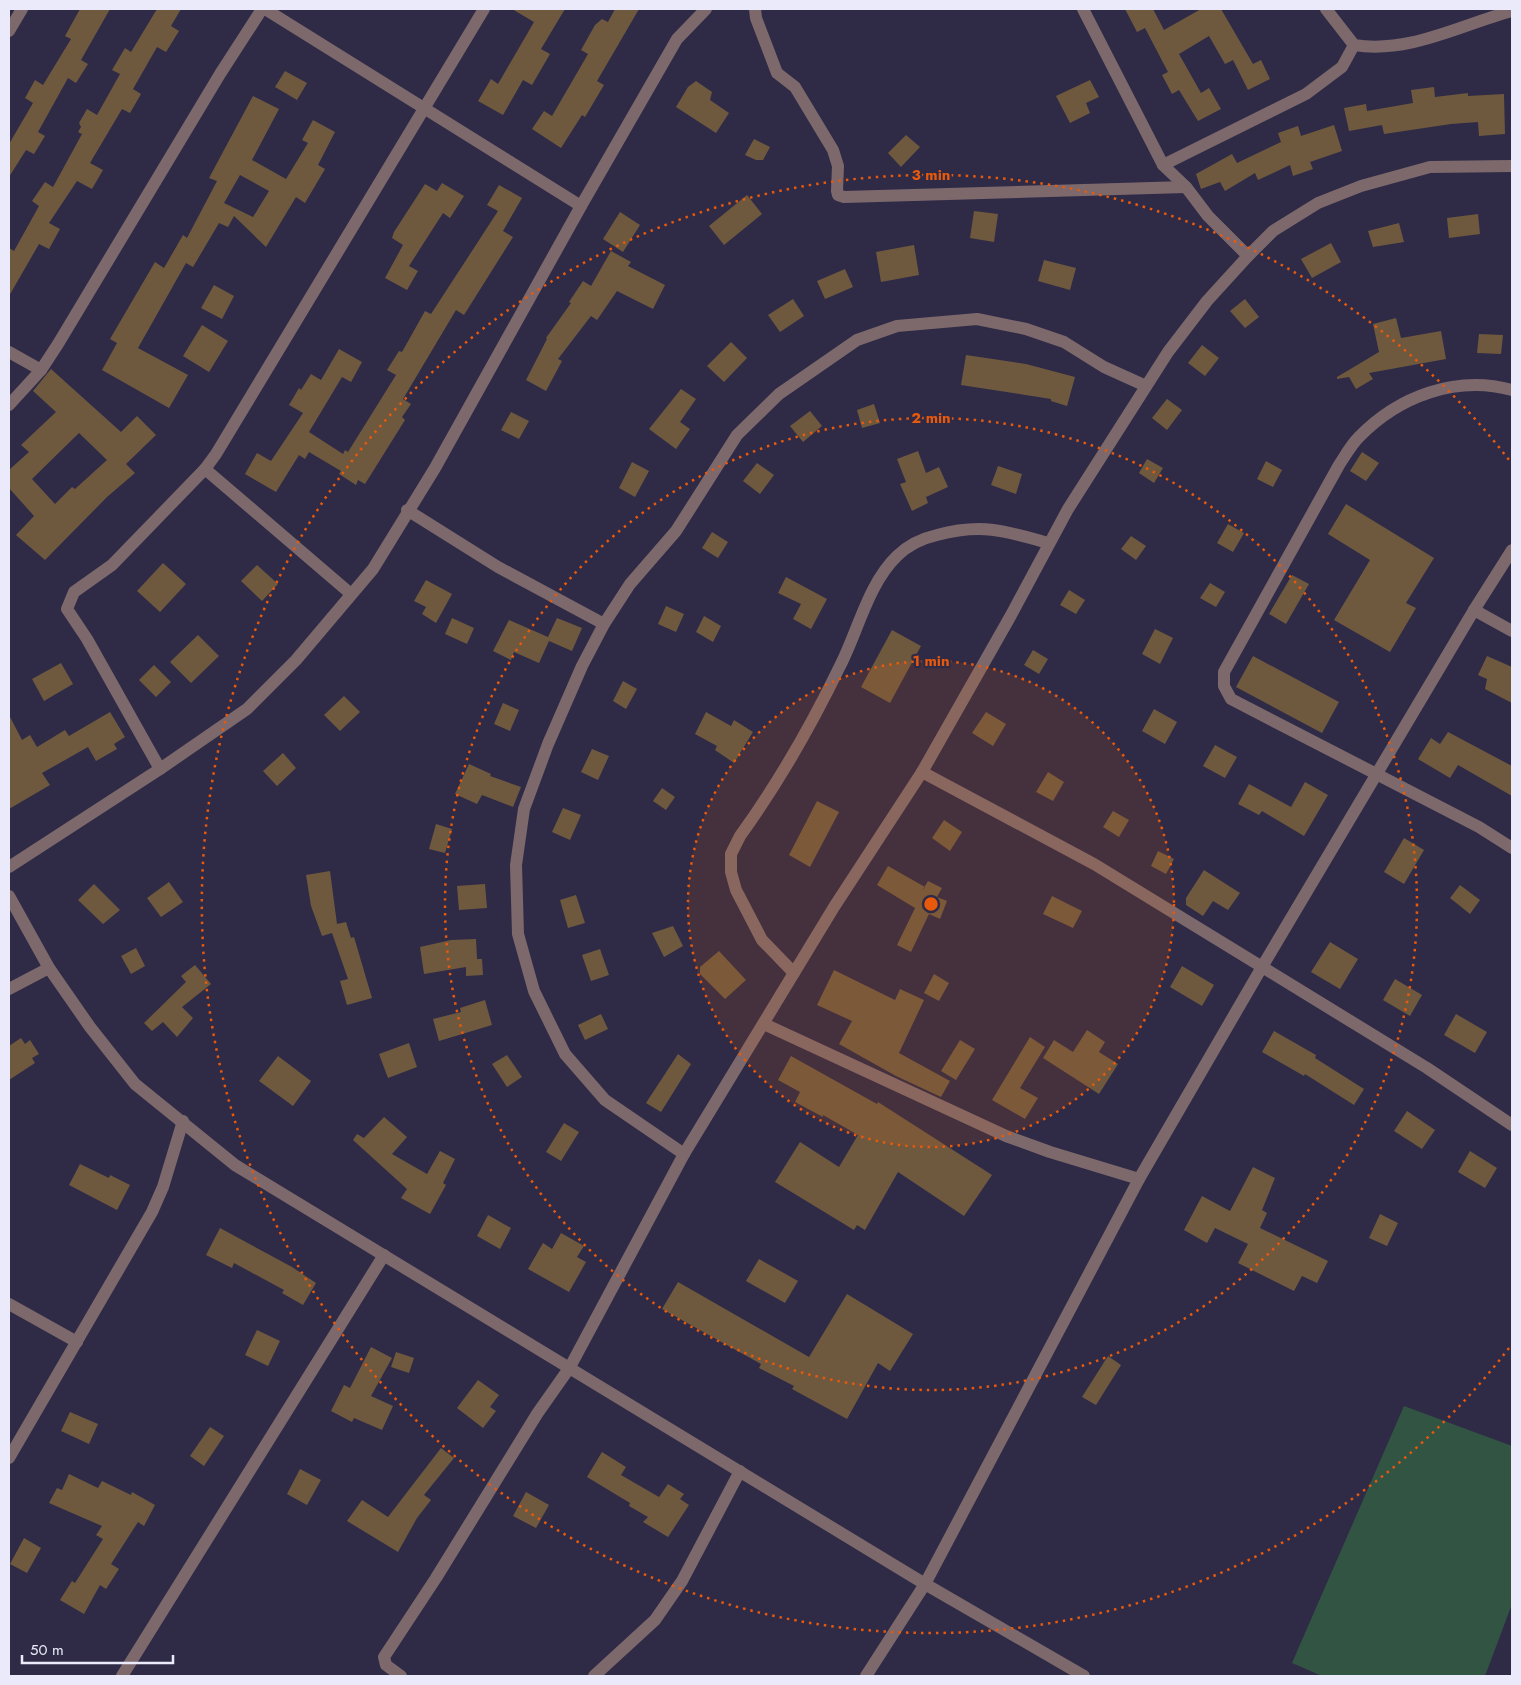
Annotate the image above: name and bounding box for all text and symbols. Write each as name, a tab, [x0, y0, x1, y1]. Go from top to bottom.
text: 3 min	[912, 164, 950, 186]
text: 2 min	[911, 407, 951, 429]
text: 1 min	[912, 650, 950, 672]
centre of rings	[922, 895, 940, 913]
scale bar	[22, 1632, 174, 1664]
text: 50 m	[30, 1639, 64, 1661]

